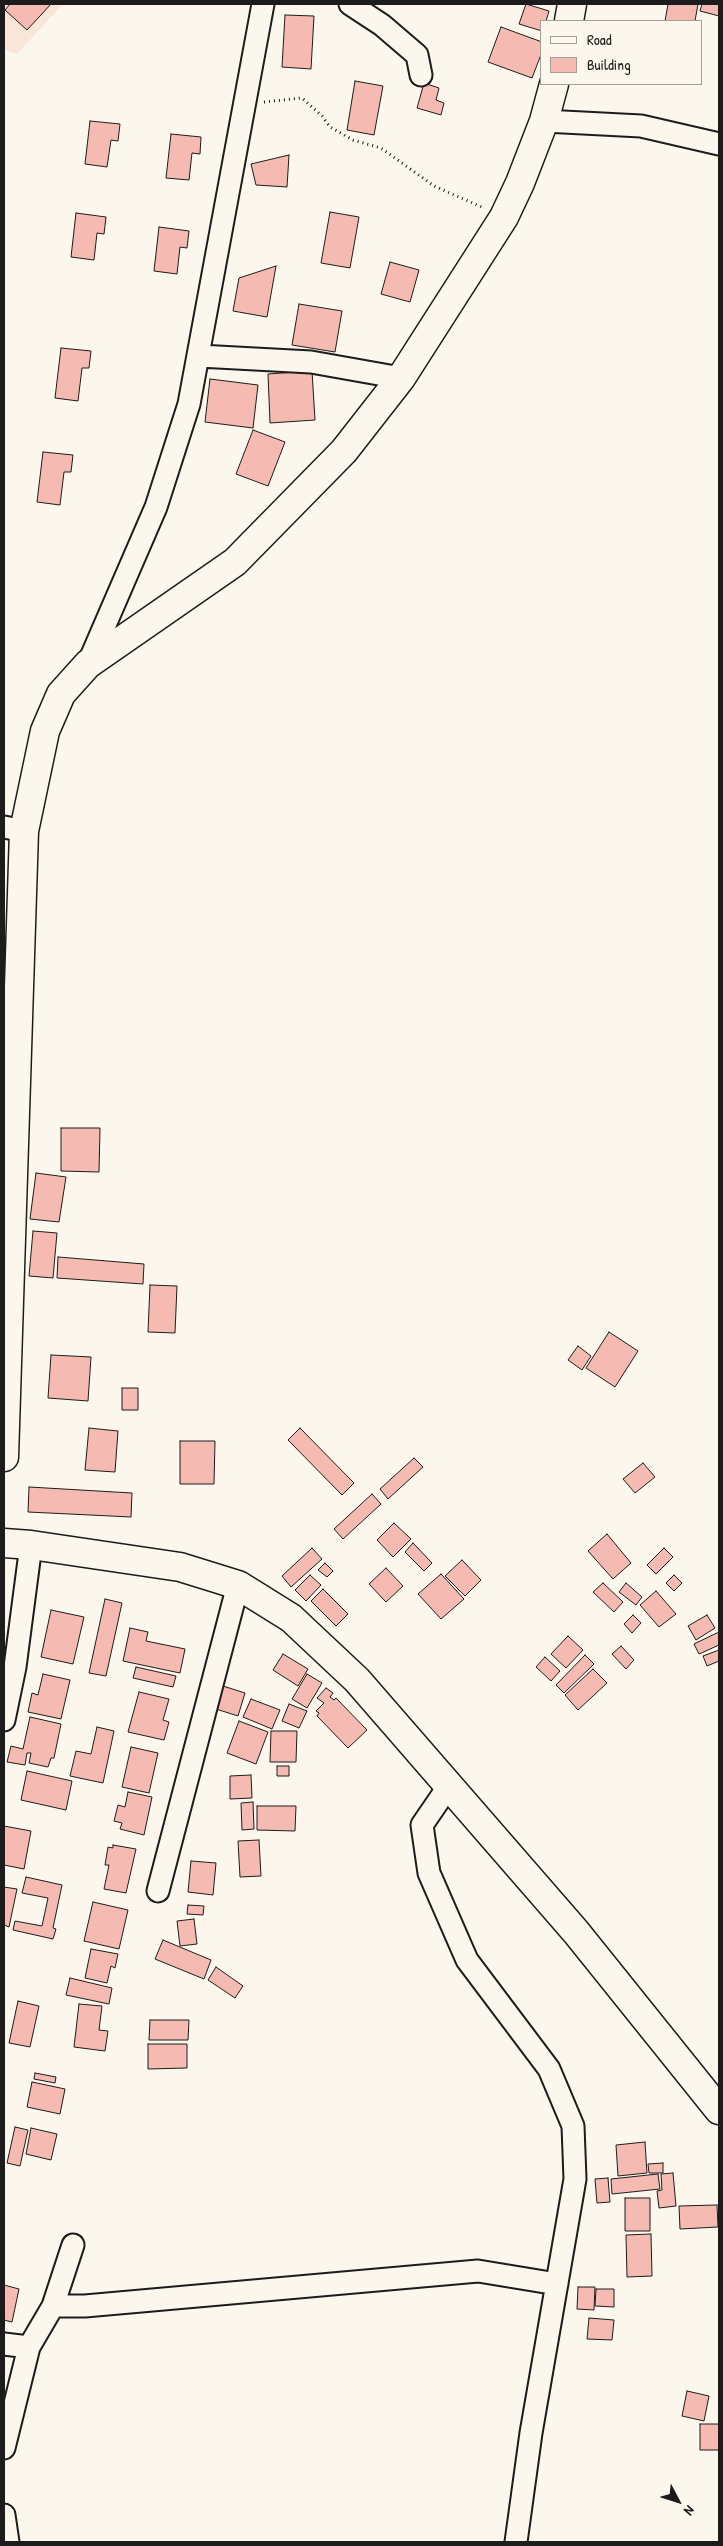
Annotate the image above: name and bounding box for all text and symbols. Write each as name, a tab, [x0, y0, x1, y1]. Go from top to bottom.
legend	[540, 20, 703, 85]
text: Road	[587, 29, 612, 50]
text: Building	[587, 54, 631, 75]
north arrow	[653, 2476, 703, 2526]
text: N	[680, 2502, 700, 2520]

